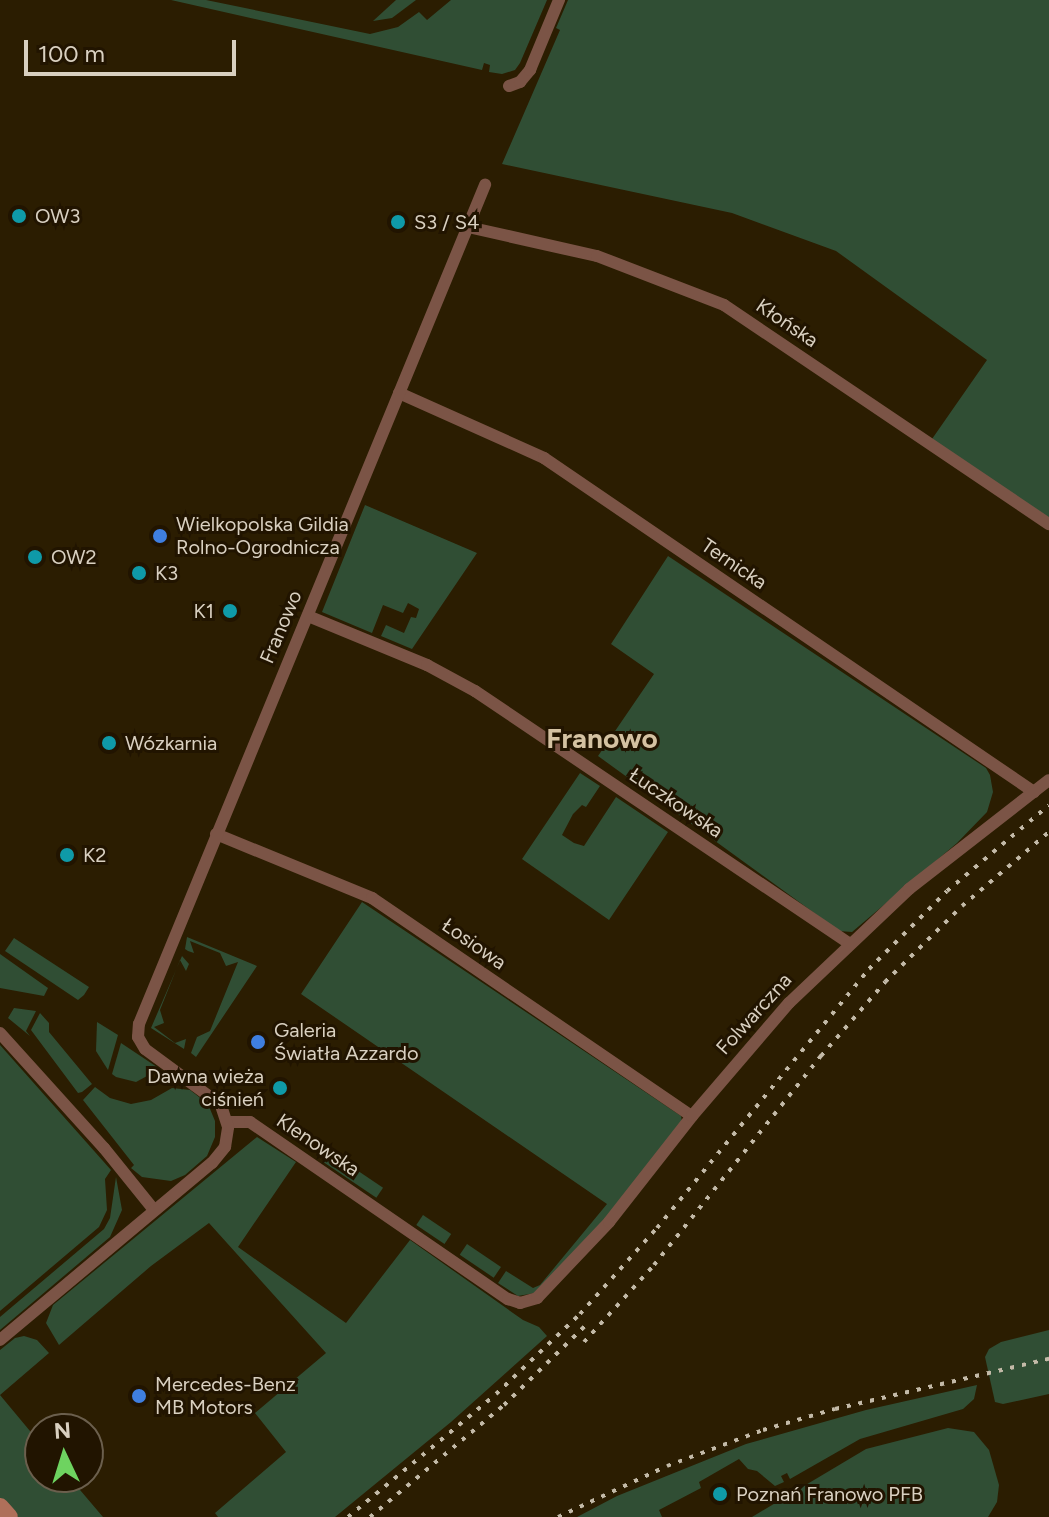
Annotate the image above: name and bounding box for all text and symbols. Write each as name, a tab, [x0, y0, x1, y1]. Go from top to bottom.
scale bar	[28, 24, 240, 74]
text: 100 m	[38, 39, 105, 68]
place label: OW3	[35, 204, 80, 228]
marker: OW3	[10, 207, 28, 225]
place label: S3 / S4	[414, 210, 480, 234]
marker: S3 / S4	[389, 213, 407, 231]
street label: Kłońska	[751, 294, 823, 352]
place label: Wielkopolska Gildia Rolno-Ogrodnicza	[176, 512, 349, 559]
marker: Wielkopolska Gildia Rolno-Ogrodnicza	[151, 527, 169, 545]
street label: Ternicka	[697, 533, 771, 595]
place label: OW2	[51, 545, 97, 569]
marker: OW2	[26, 548, 44, 566]
place label: K3	[155, 561, 178, 585]
marker: K3	[130, 564, 148, 582]
street label: Franowo	[255, 587, 307, 667]
place label: K1	[194, 599, 214, 623]
marker: K1	[221, 602, 239, 620]
district label: Franowo	[546, 721, 658, 755]
place label: Wózkarnia	[125, 731, 217, 755]
marker: Wózkarnia	[100, 734, 118, 752]
street label: Łuczkowska	[625, 763, 727, 843]
place label: K2	[83, 843, 106, 867]
marker: K2	[58, 846, 76, 864]
street label: Łosiowa	[437, 913, 511, 975]
street label: Folwarczna	[711, 968, 797, 1060]
place label: Galeria Światła Azzardo	[274, 1018, 419, 1065]
marker: Galeria Światła Azzardo	[249, 1033, 267, 1051]
place label: Dawna wieża ciśnień	[147, 1064, 264, 1111]
marker: Dawna wieża ciśnień	[271, 1079, 289, 1097]
street label: Klenowska	[272, 1109, 364, 1181]
place label: Mercedes-Benz MB Motors	[155, 1372, 296, 1419]
marker: Mercedes-Benz MB Motors	[130, 1387, 148, 1405]
north arrow	[24, 1413, 104, 1493]
text: N	[53, 1416, 72, 1445]
place label: Poznań Franowo PFB	[736, 1482, 923, 1506]
marker: Poznań Franowo PFB	[711, 1485, 729, 1503]

